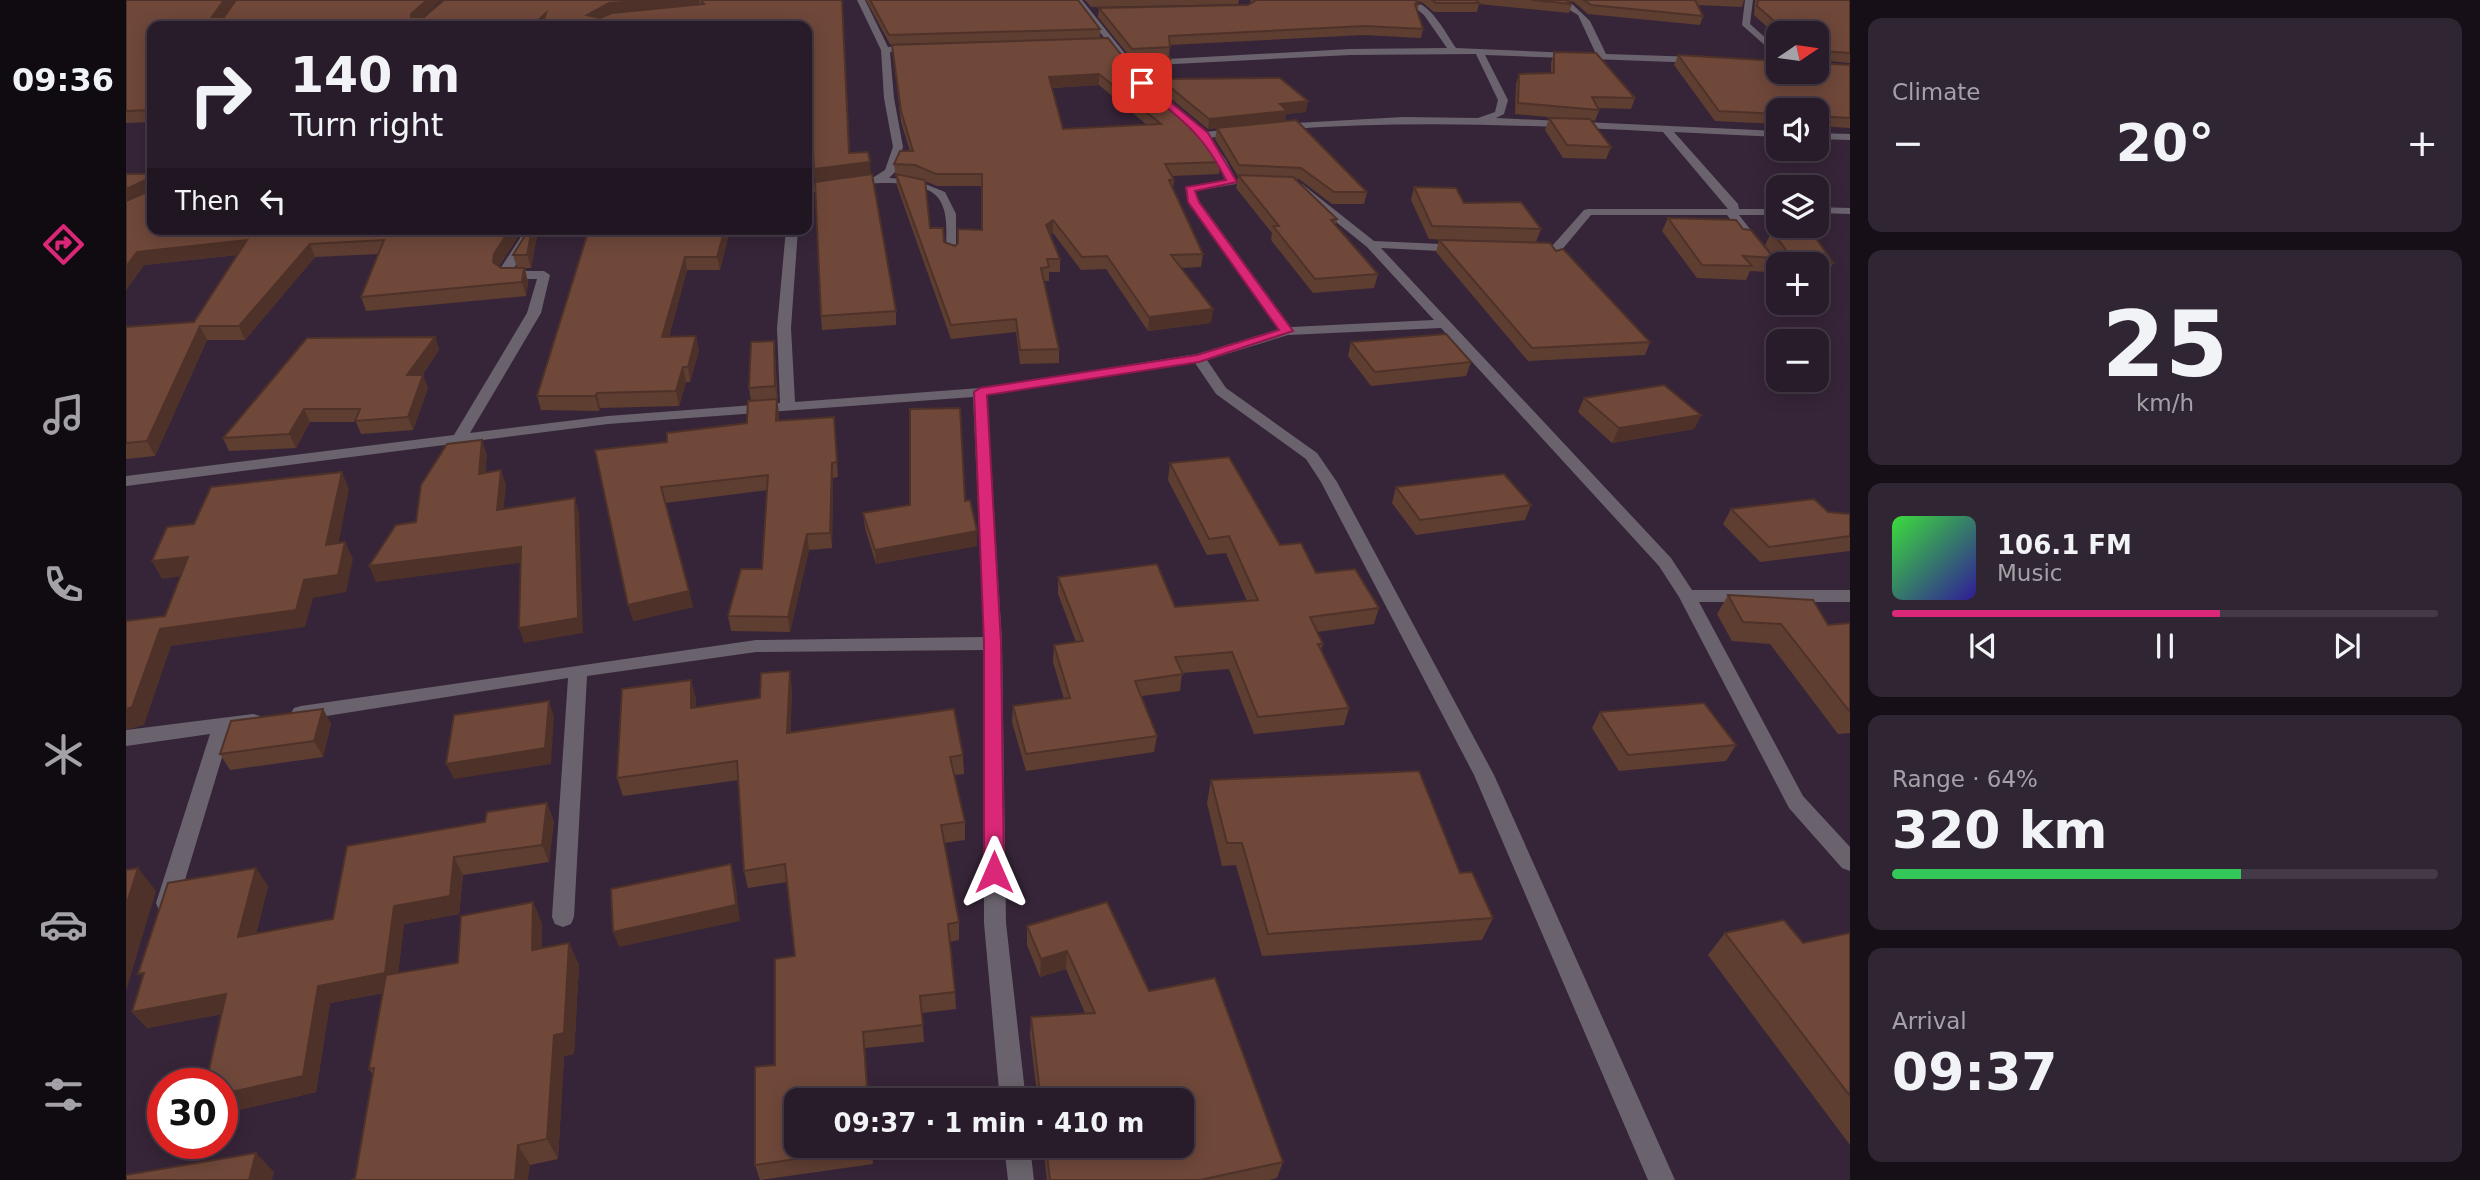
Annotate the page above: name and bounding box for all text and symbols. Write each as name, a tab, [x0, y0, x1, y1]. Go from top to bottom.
north arrow	[1766, 21, 1829, 84]
map controls	[1766, 21, 1829, 392]
text: 140 m	[290, 47, 460, 104]
icon: right	[175, 49, 266, 140]
pin	[1112, 53, 1172, 113]
text: 09:36	[12, 61, 114, 99]
icon: arrive	[1123, 64, 1161, 102]
text: Climate	[1892, 79, 1981, 105]
button: sound	[1766, 98, 1829, 161]
text: Turn right	[290, 106, 443, 144]
text: 20°	[2116, 113, 2214, 173]
text: −	[1892, 121, 1924, 165]
text: +	[2406, 121, 2438, 165]
button: layers	[1766, 175, 1829, 238]
icon: left	[254, 182, 292, 220]
text: Then	[175, 186, 240, 216]
icon: directions	[39, 220, 88, 269]
button: +	[1766, 252, 1829, 315]
text: 25	[2102, 292, 2228, 397]
button: −	[1766, 329, 1829, 392]
icon: music	[39, 390, 88, 439]
text: km/h	[2136, 390, 2194, 416]
text: 106.1 FM	[1997, 530, 2132, 560]
icon: phone	[39, 560, 88, 609]
text: Music	[1997, 560, 2062, 586]
icon: previous	[1964, 627, 2002, 665]
icon: pause	[2146, 627, 2184, 665]
icon: next	[2328, 627, 2366, 665]
icon: climate	[39, 730, 88, 779]
text: Range · 64%	[1892, 766, 2038, 792]
text: 320 km	[1892, 800, 2107, 860]
position arrow	[957, 835, 1031, 909]
icon: car	[39, 900, 88, 949]
text: Arrival	[1892, 1008, 1967, 1034]
text: 09:37	[1892, 1042, 2058, 1102]
speed limit sign: 30	[147, 1068, 238, 1159]
icon: filters	[39, 1070, 88, 1119]
text: 09:37 · 1 min · 410 m	[834, 1108, 1144, 1138]

